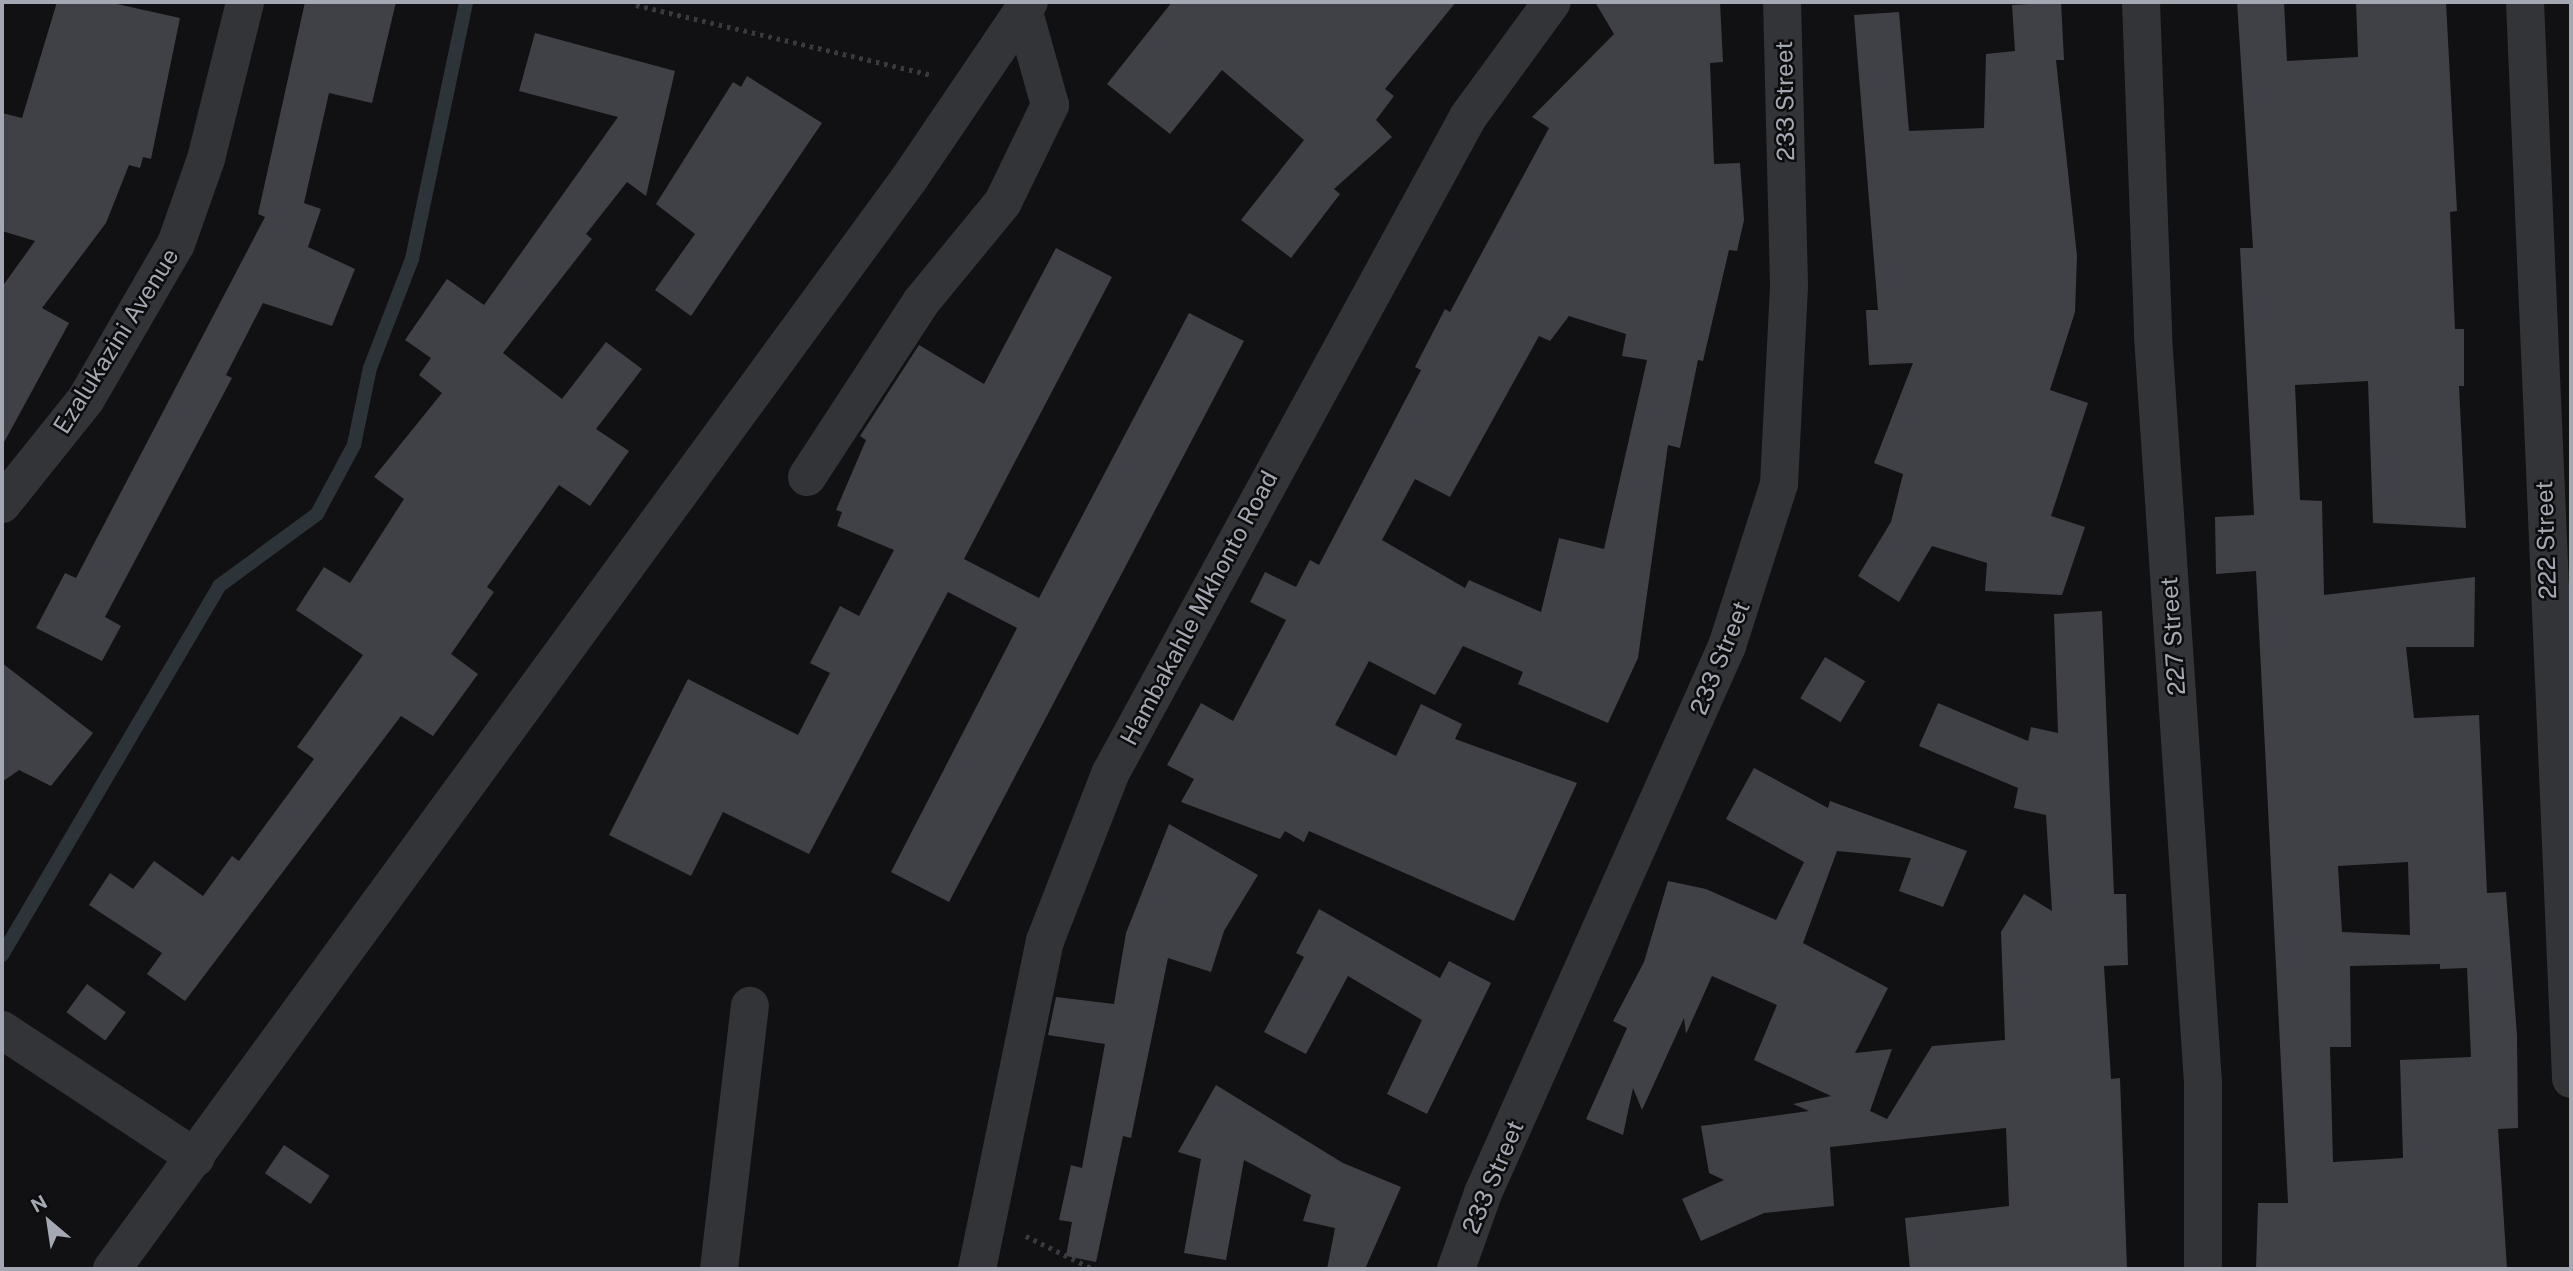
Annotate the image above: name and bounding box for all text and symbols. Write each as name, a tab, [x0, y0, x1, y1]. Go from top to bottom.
street label: 233 Street	[1770, 41, 1800, 161]
street label: Ezalukazini Avenue	[47, 243, 185, 439]
street label: Hambakahle Mkhonto Road	[1114, 466, 1284, 750]
street label: 222 Street	[2530, 480, 2562, 600]
street label: 227 Street	[2154, 576, 2192, 696]
street label: 233 Street	[1684, 597, 1756, 719]
street label: 233 Street	[1456, 1116, 1530, 1238]
north arrow	[14, 1187, 84, 1257]
text: N	[27, 1190, 51, 1217]

